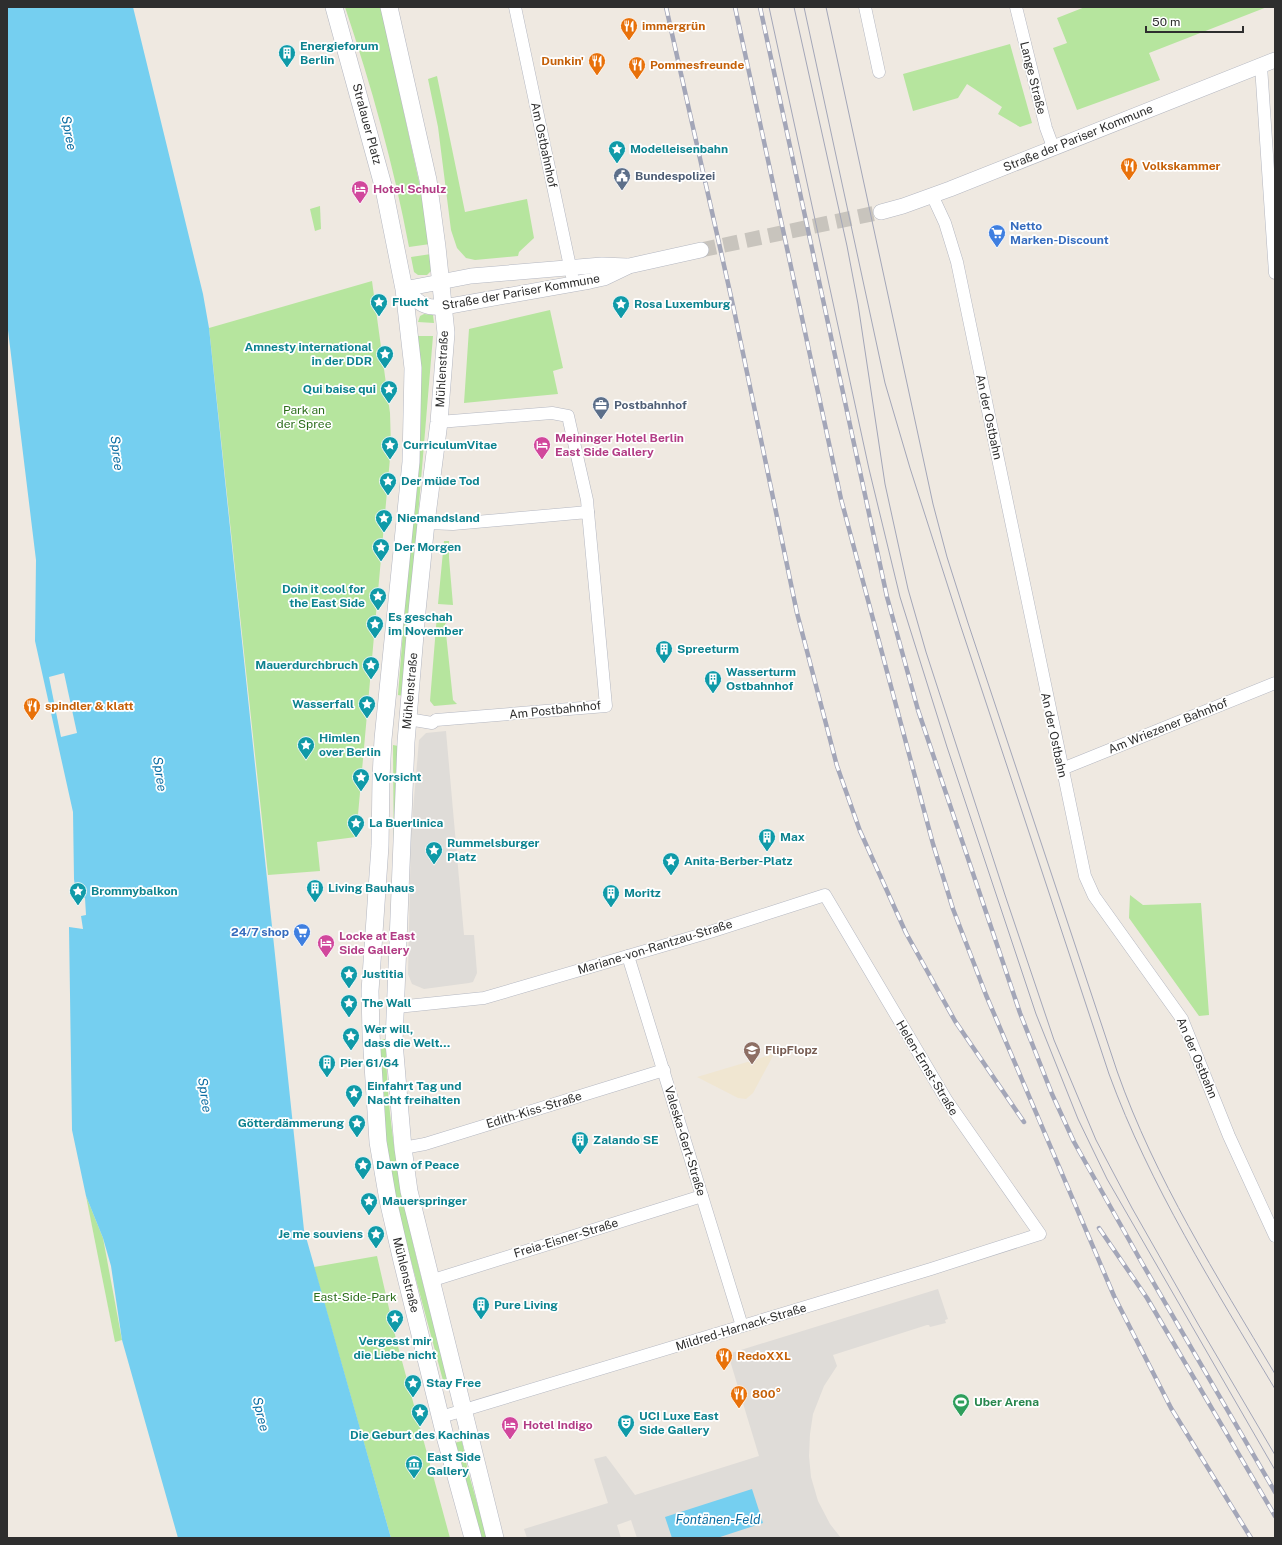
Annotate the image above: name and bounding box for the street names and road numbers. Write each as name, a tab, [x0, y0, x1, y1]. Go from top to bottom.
street label: Lange Straße	[1017, 40, 1049, 116]
street label: Stralauer Platz	[349, 82, 385, 166]
street label: Am Ostbahnhof	[528, 101, 560, 189]
street label: Straße der Pariser Kommune	[1001, 101, 1155, 174]
street label: Straße der Pariser Kommune	[441, 271, 601, 313]
street label: Mühlenstraße	[433, 330, 451, 408]
street label: An der Ostbahn	[973, 373, 1005, 461]
street label: Mühlenstraße	[400, 652, 420, 730]
street label: An der Ostbahn	[1038, 691, 1070, 779]
street label: Am Wriezener Bahnhof	[1106, 695, 1230, 756]
street label: Am Postbahnhof	[508, 698, 602, 722]
street label: Mariane-von-Rantzau-Straße	[576, 917, 734, 977]
street label: An der Ostbahn	[1174, 1015, 1220, 1101]
street label: Helen-Ernst-Straße	[893, 1018, 961, 1118]
street label: Valeska-Gert-Straße	[662, 1084, 708, 1198]
street label: Edith-Kiss-Straße	[485, 1089, 584, 1131]
street label: Freia-Eisner-Straße	[512, 1215, 620, 1261]
street label: Mühlenstraße	[390, 1236, 422, 1314]
street label: Mildred-Harnack-Straße	[674, 1300, 808, 1354]

